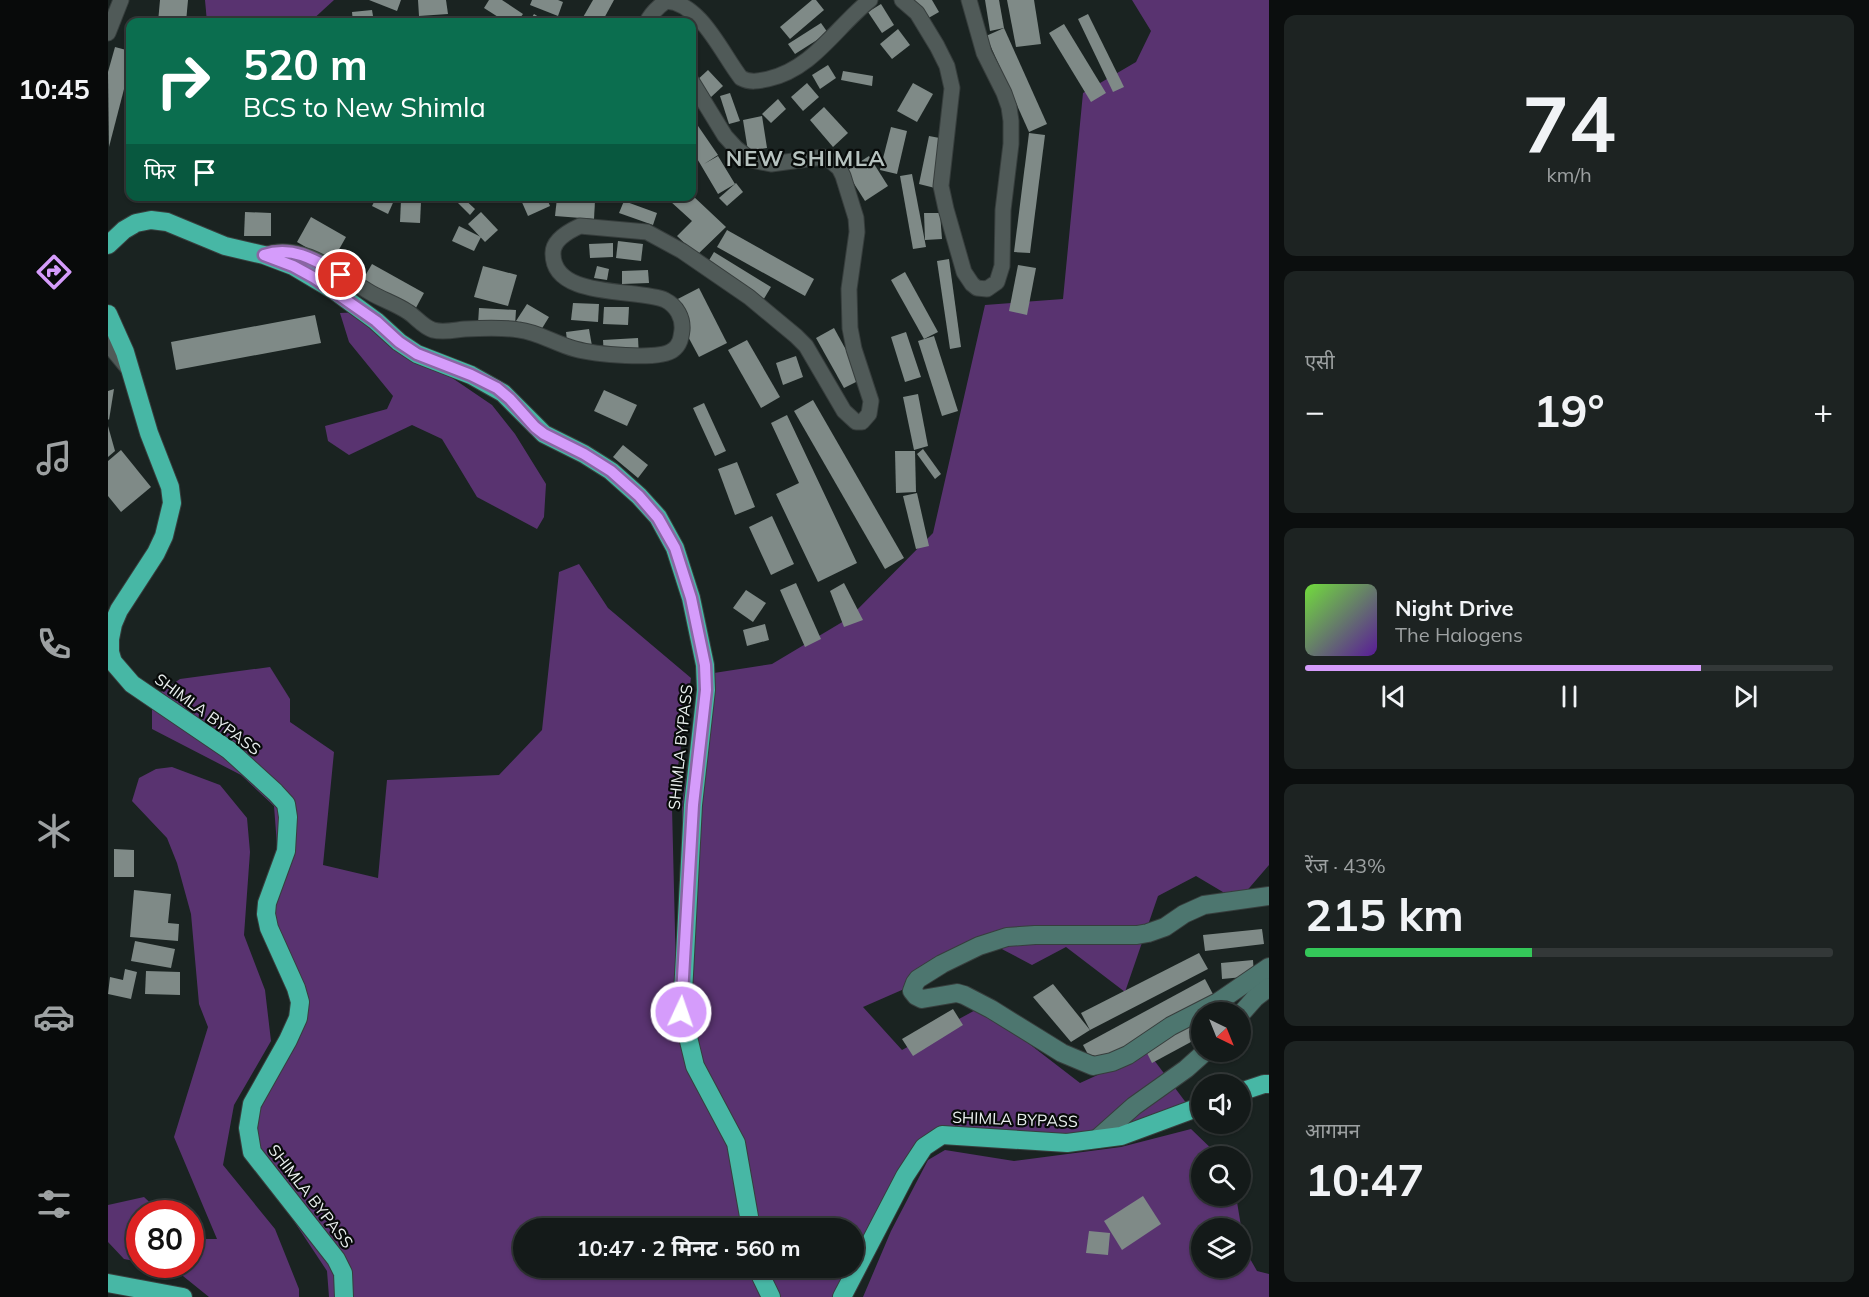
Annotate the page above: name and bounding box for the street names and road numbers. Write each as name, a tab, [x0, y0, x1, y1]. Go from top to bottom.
street label: SHIMLA BYPASS	[151, 669, 265, 759]
street label: SHIMLA BYPASS	[663, 683, 697, 811]
street label: SHIMLA BYPASS	[952, 1107, 1078, 1131]
street label: SHIMLA BYPASS	[264, 1140, 358, 1252]

